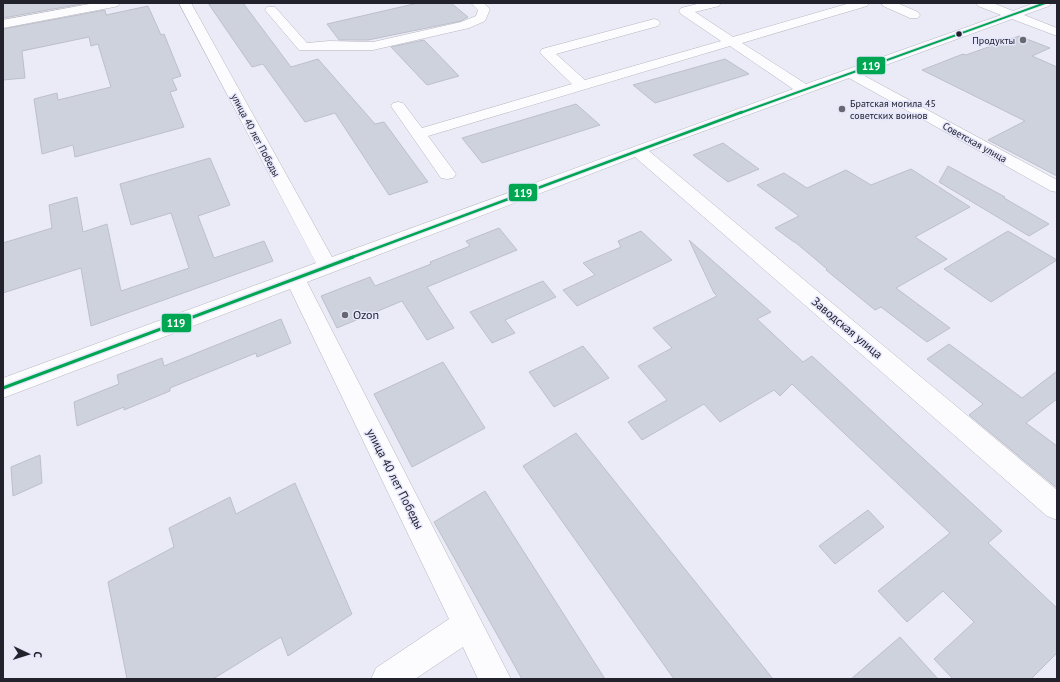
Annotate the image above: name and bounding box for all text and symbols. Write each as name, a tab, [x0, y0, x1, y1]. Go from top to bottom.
unlabelled marker	[954, 29, 964, 39]
place label: Продукты	[972, 34, 1015, 47]
marker: Продукты	[1018, 35, 1028, 45]
line badge: 119	[856, 56, 886, 75]
text: 119	[862, 59, 880, 73]
street label: улица 40 лет Победы	[228, 91, 283, 179]
place label: Братская могила 45 советских воинов	[850, 97, 936, 122]
marker: Братская могила 45 советских воинов	[837, 104, 847, 114]
street label: Советская улица	[940, 119, 1009, 166]
line badge: 119	[508, 183, 538, 202]
text: 119	[514, 186, 532, 200]
street label: Заводская улица	[809, 294, 886, 362]
place label: Ozon	[353, 307, 379, 322]
marker: Ozon	[340, 310, 350, 320]
line badge: 119	[161, 313, 192, 333]
text: 119	[167, 316, 185, 330]
street label: улица 40 лет Победы	[364, 426, 427, 532]
north arrow	[8, 634, 48, 674]
text: С	[31, 651, 45, 658]

